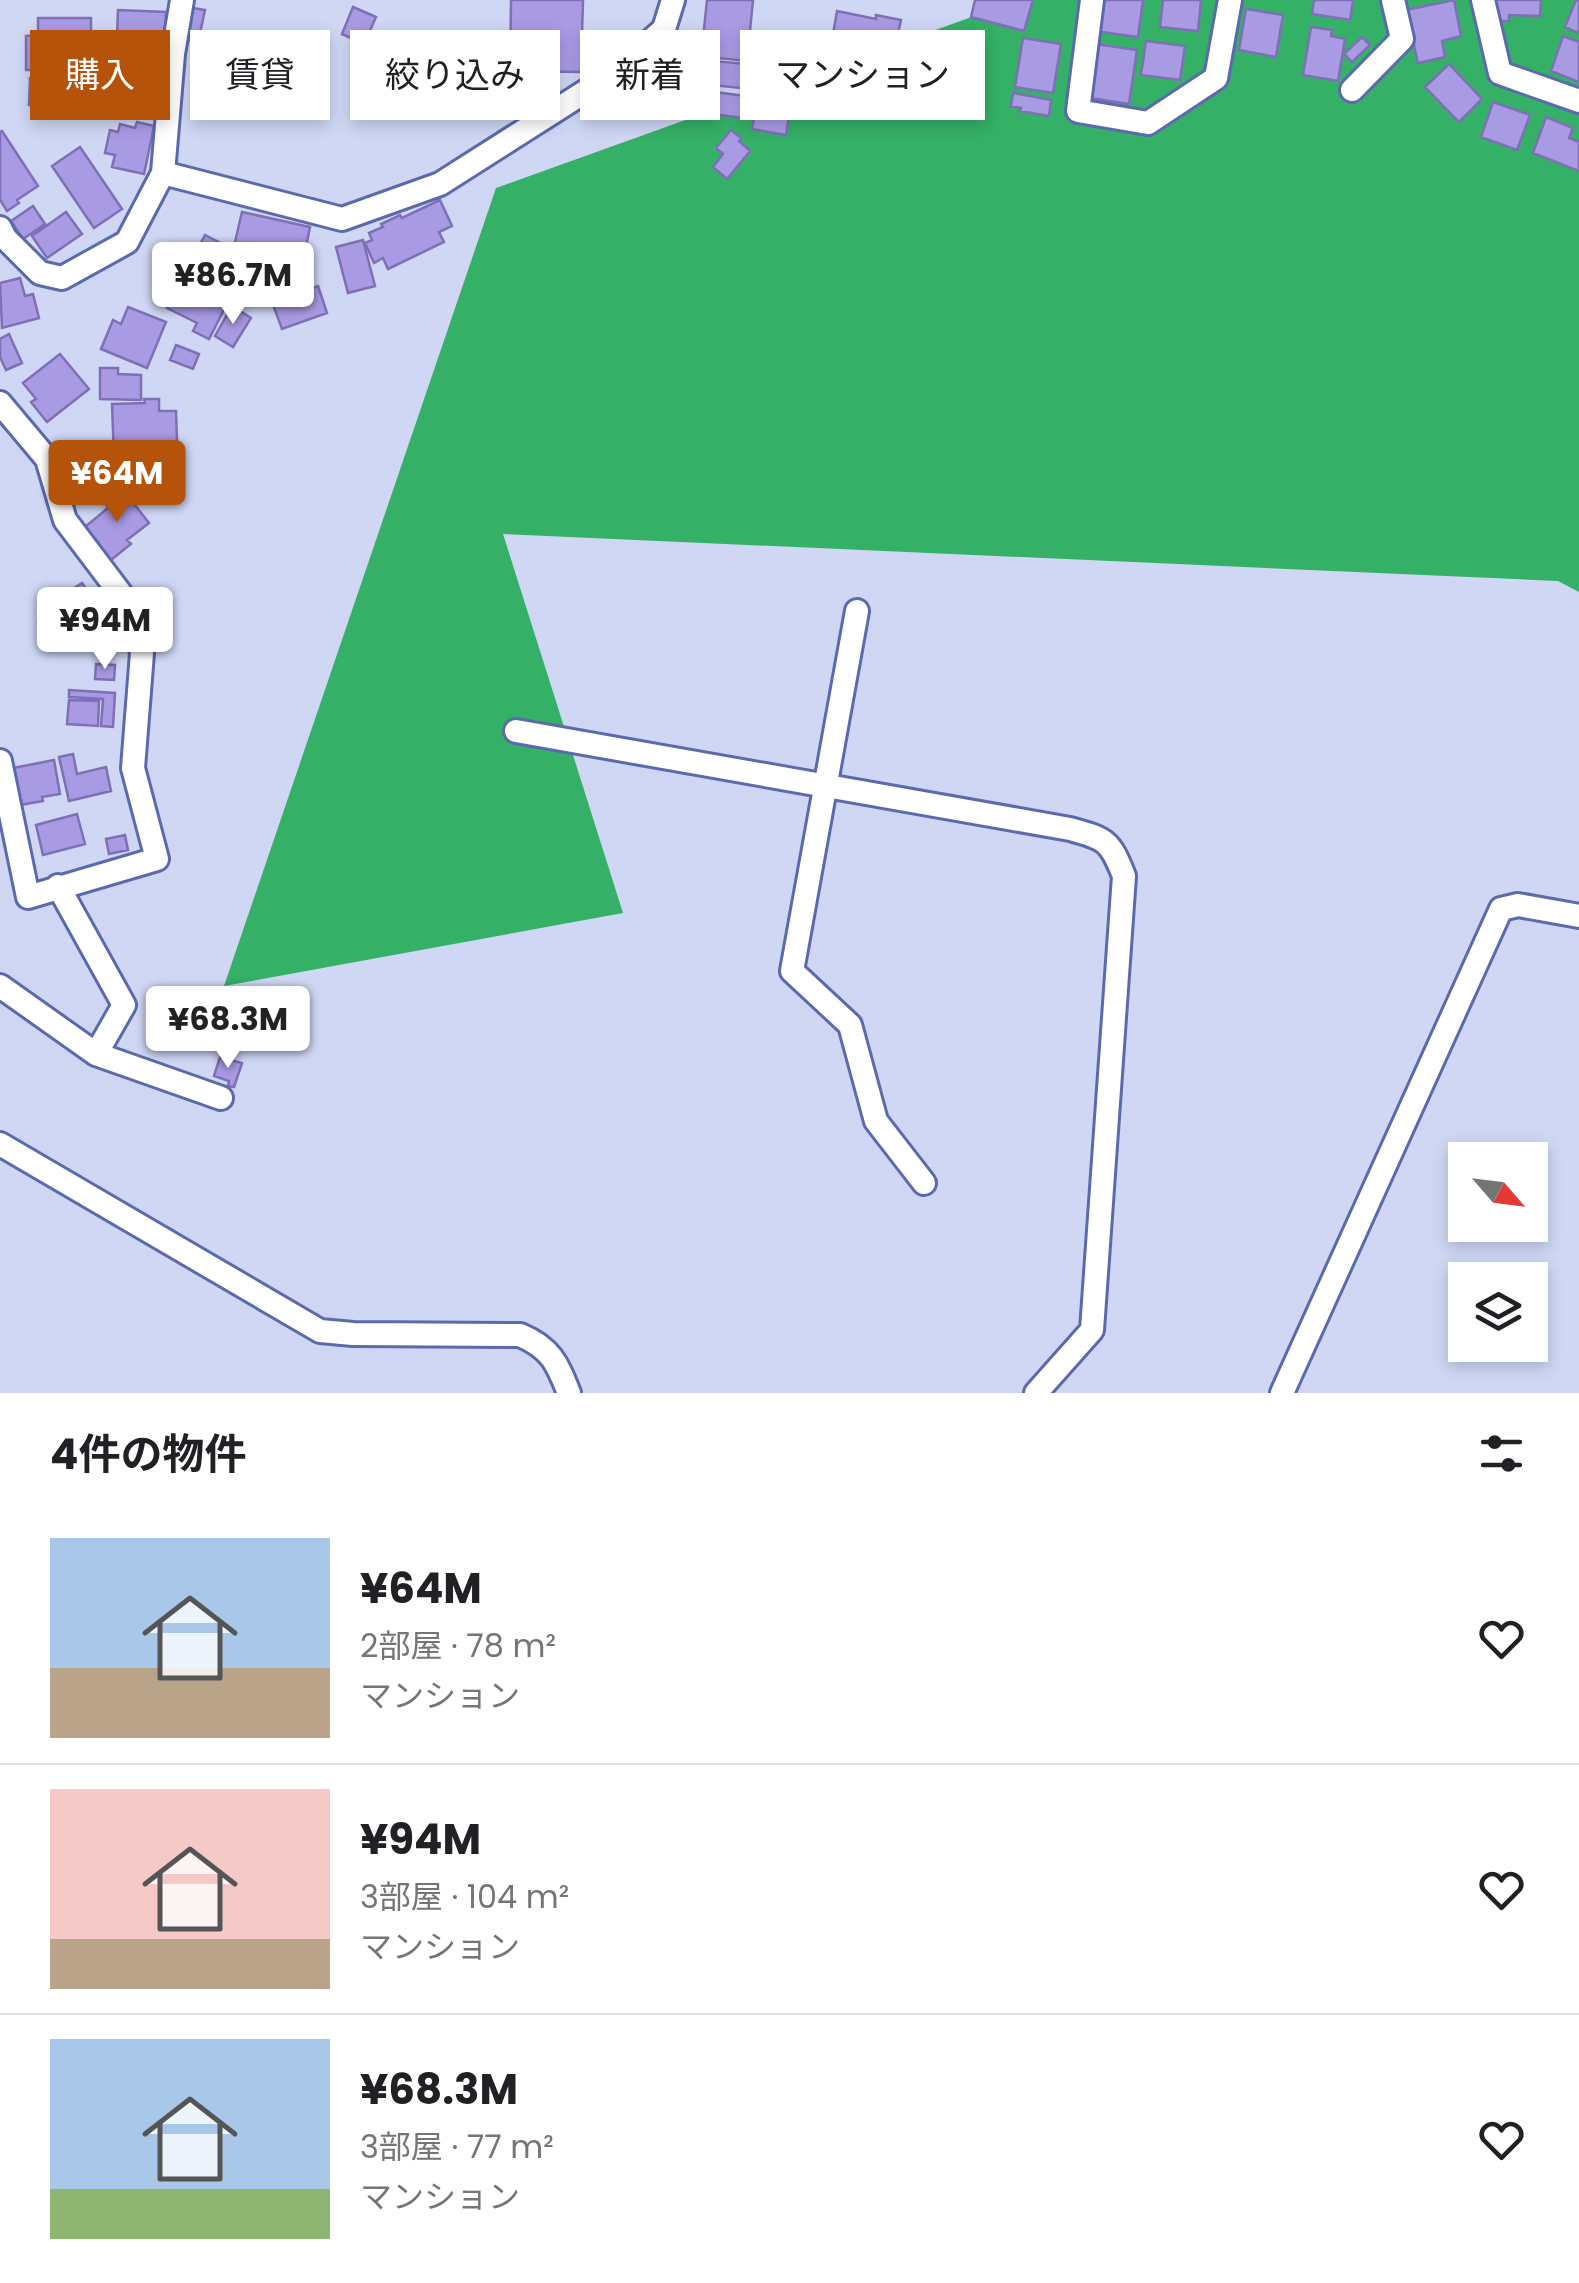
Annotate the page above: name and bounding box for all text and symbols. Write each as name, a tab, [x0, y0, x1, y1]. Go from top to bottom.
chip: 購入	[30, 30, 170, 120]
chip: 賃貸	[190, 30, 330, 120]
chip: 絞り込み	[350, 30, 560, 120]
chip: 新着	[580, 30, 720, 120]
chip: マンション	[740, 30, 985, 120]
pin: ¥86.7M	[152, 242, 314, 327]
text: ¥86.7M	[174, 252, 292, 297]
pin: ¥64M	[58, 440, 176, 525]
text: ¥64M	[71, 450, 163, 495]
pin: ¥94M	[46, 587, 164, 672]
text: ¥94M	[59, 597, 151, 642]
pin: ¥68.3M	[147, 986, 309, 1071]
text: ¥68.3M	[168, 996, 288, 1041]
north arrow	[1448, 1142, 1548, 1242]
map controls	[1448, 1142, 1548, 1362]
button: layers	[1448, 1262, 1548, 1362]
text: 4件の物件	[50, 1425, 246, 1484]
icon: filters	[1474, 1426, 1529, 1481]
text: ¥64M	[360, 1559, 482, 1618]
icon: home	[130, 1578, 250, 1698]
icon: heart	[1474, 1611, 1529, 1666]
text: 2部屋 · 78 m²	[360, 1623, 556, 1668]
text: マンション	[360, 1673, 520, 1718]
text: ¥94M	[360, 1810, 481, 1869]
icon: home	[130, 1829, 250, 1949]
icon: heart	[1474, 1862, 1529, 1917]
text: 3部屋 · 104 m²	[360, 1874, 569, 1919]
text: マンション	[360, 1924, 520, 1969]
text: ¥68.3M	[360, 2060, 518, 2119]
icon: home	[130, 2079, 250, 2199]
icon: heart	[1474, 2112, 1529, 2167]
text: 3部屋 · 77 m²	[360, 2124, 554, 2169]
text: マンション	[360, 2174, 520, 2219]

